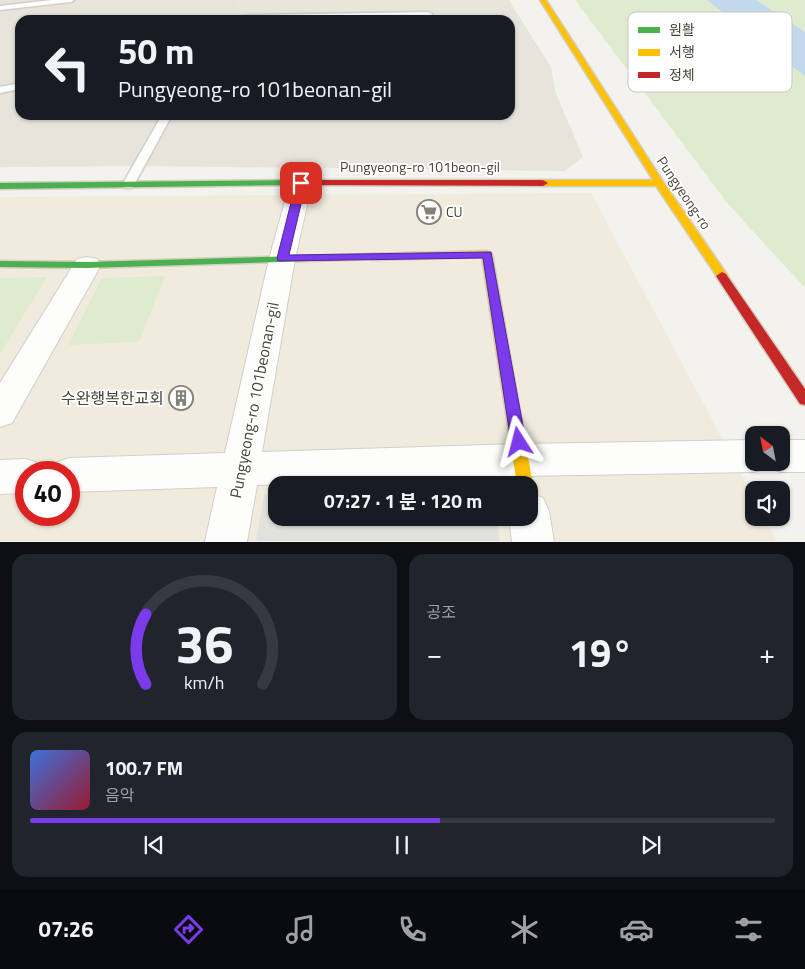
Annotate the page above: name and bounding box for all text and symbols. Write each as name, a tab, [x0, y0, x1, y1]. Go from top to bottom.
legend	[628, 12, 792, 92]
text: 원활	[669, 19, 695, 40]
text: 50 m	[118, 24, 194, 78]
icon: left	[35, 35, 100, 100]
text: 서행	[669, 41, 695, 62]
text: 정체	[669, 64, 695, 85]
text: Pungyeong-ro 101beonan-gil	[118, 72, 392, 106]
street label: Pungyeong-ro	[652, 152, 717, 234]
street label: Pungyeong-ro 101beon-gil	[340, 156, 500, 177]
pin	[280, 162, 322, 204]
icon: arrive	[287, 169, 315, 197]
supermarket icon: CU	[416, 199, 442, 225]
place label: CU	[446, 201, 463, 222]
street label: Pungyeong-ro 101beonan-gil	[223, 300, 285, 500]
building icon: 수완행복한교회	[168, 385, 194, 411]
place label: 수완행복한교회	[61, 386, 164, 410]
position arrow	[492, 415, 544, 467]
north arrow	[745, 426, 790, 471]
map controls	[745, 426, 790, 526]
speed limit sign: 40	[15, 461, 80, 526]
button: sound	[745, 481, 790, 526]
text: 07:27 · 1 분 · 120 m	[324, 486, 482, 515]
text: 공조	[427, 600, 456, 624]
text: 36	[175, 604, 233, 683]
text: 19°	[569, 624, 633, 682]
text: −	[427, 632, 442, 675]
text: +	[759, 632, 775, 675]
text: km/h	[184, 669, 224, 696]
text: 100.7 FM	[105, 753, 183, 782]
text: 음악	[105, 783, 134, 807]
icon: previous	[140, 831, 168, 859]
icon: pause	[388, 831, 416, 859]
icon: next	[637, 831, 665, 859]
text: 07:26	[39, 912, 93, 946]
icon: directions	[171, 912, 206, 947]
icon: music	[283, 912, 318, 947]
icon: phone	[395, 912, 430, 947]
icon: climate	[507, 912, 542, 947]
icon: car	[619, 912, 654, 947]
icon: filters	[731, 912, 766, 947]

